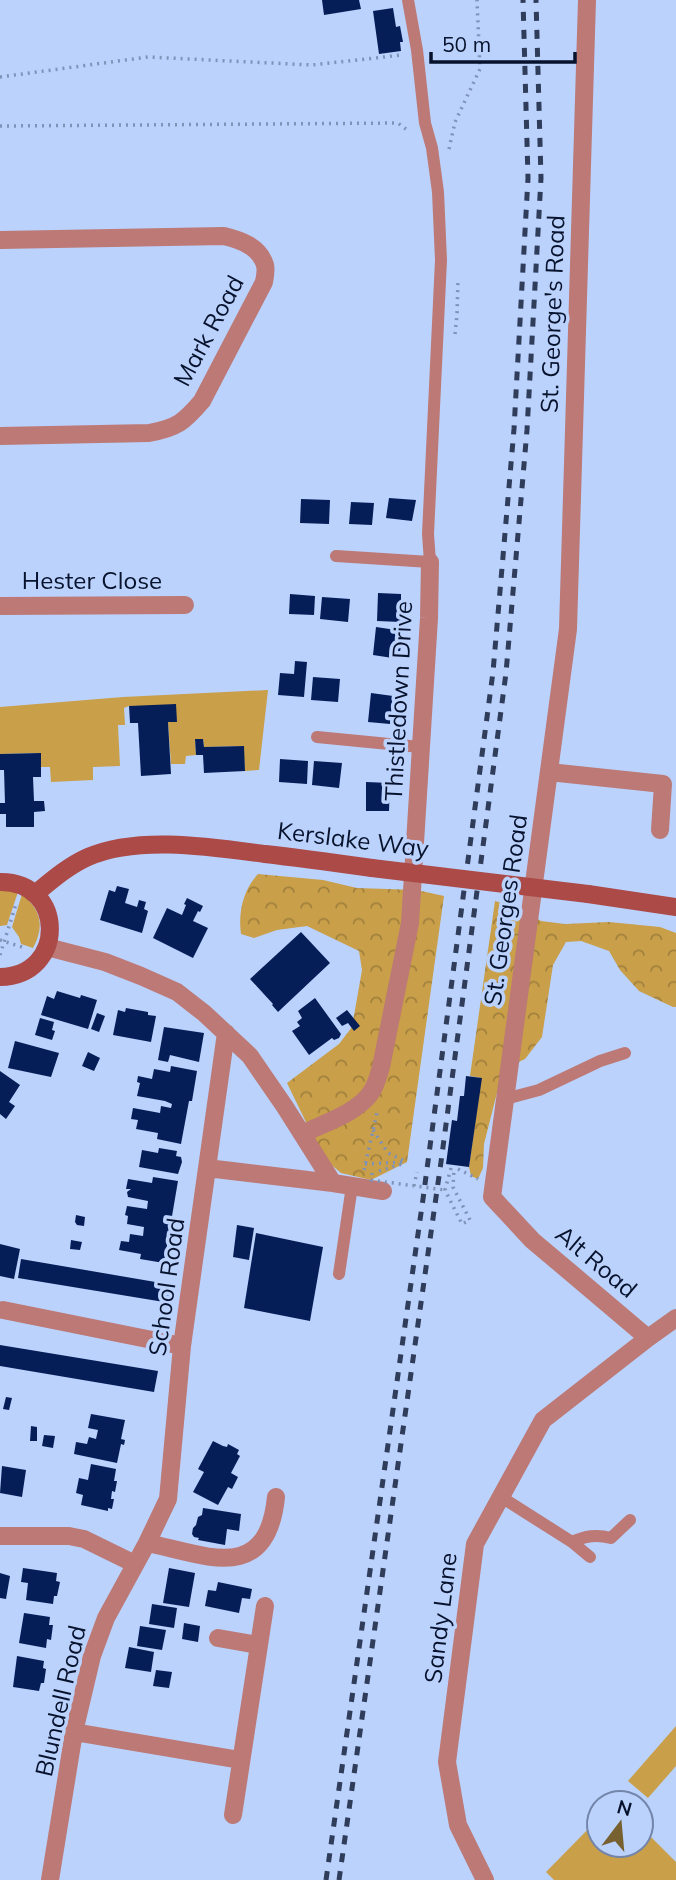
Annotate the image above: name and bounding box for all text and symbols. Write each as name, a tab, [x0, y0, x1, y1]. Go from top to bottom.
scale bar	[431, 21, 574, 65]
text: 50 m	[442, 31, 491, 57]
street label: St. George's Road	[534, 214, 570, 413]
street label: Mark Road	[166, 270, 250, 391]
street label: Hester Close	[22, 565, 162, 595]
street label: Thistledown Drive	[378, 600, 418, 802]
street label: St. Georges Road	[477, 812, 533, 1007]
street label: Kerslake Way	[276, 815, 431, 863]
street label: School Road	[141, 1216, 191, 1358]
street label: Alt Road	[550, 1219, 643, 1304]
street label: Sandy Lane	[417, 1551, 463, 1685]
street label: Blundell Road	[28, 1622, 92, 1779]
north arrow	[585, 1789, 655, 1859]
text: N	[614, 1794, 635, 1821]

